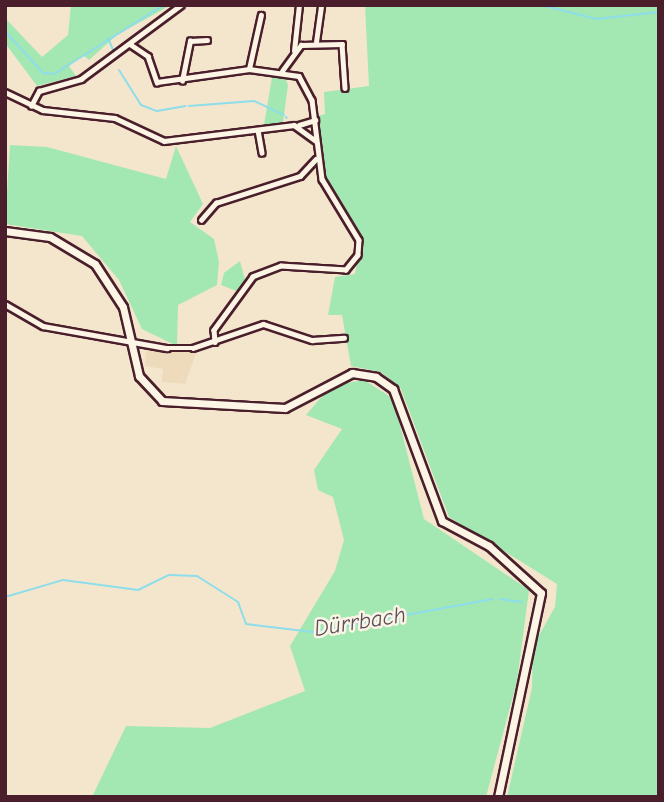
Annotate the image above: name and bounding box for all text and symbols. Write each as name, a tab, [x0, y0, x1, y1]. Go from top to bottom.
water label: Dürrbach	[312, 601, 408, 643]

